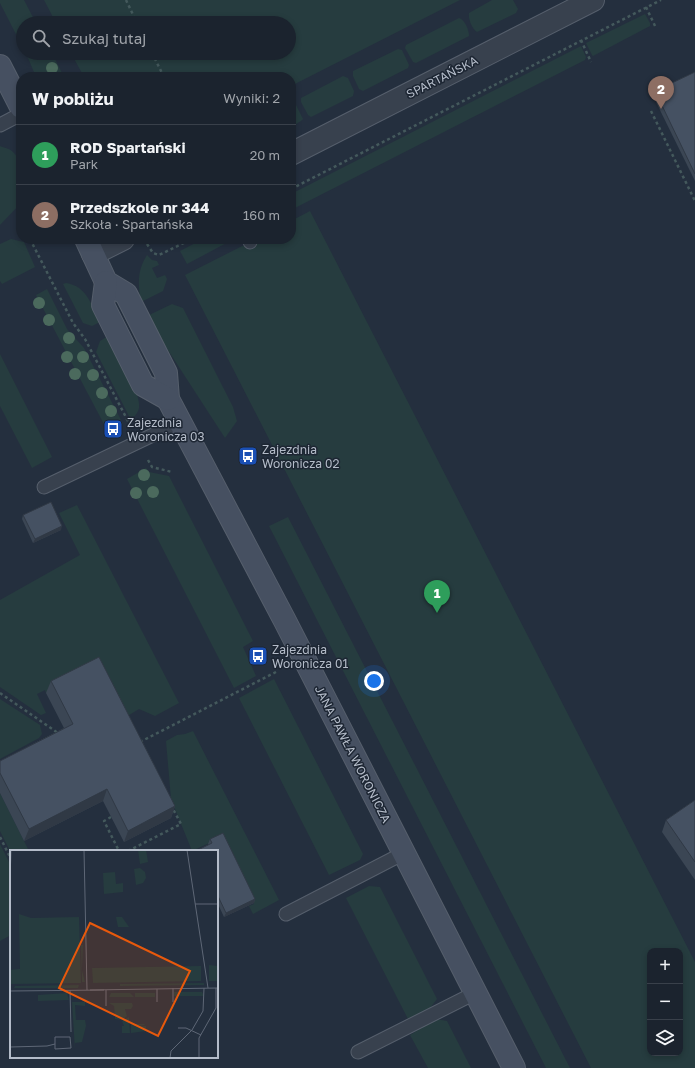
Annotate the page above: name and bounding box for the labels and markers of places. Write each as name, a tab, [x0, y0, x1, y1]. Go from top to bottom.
pin: 2	[648, 76, 674, 109]
place label: Zajezdnia Woronicza 03	[127, 415, 205, 444]
bus stop icon: Zajezdnia Woronicza 03	[102, 418, 124, 440]
place label: Zajezdnia Woronicza 02	[262, 442, 339, 471]
bus stop icon: Zajezdnia Woronicza 02	[237, 445, 259, 467]
pin: 1	[424, 580, 450, 613]
place label: Zajezdnia Woronicza 01	[272, 642, 348, 671]
bus stop icon: Zajezdnia Woronicza 01	[247, 645, 269, 667]

